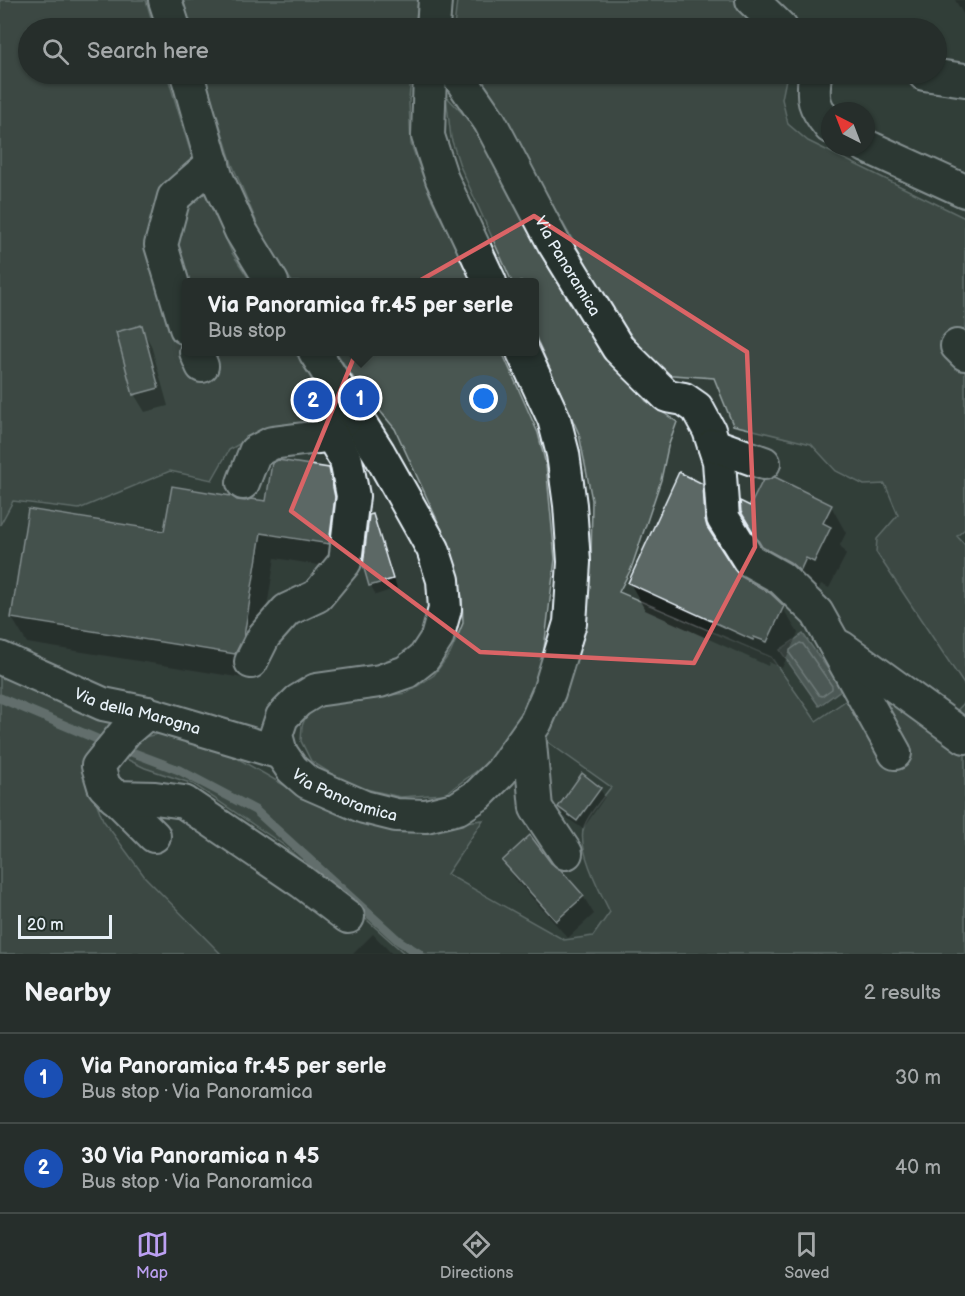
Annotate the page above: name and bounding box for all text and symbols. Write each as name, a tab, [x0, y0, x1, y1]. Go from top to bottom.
search box	[18, 18, 947, 84]
icon: search	[39, 35, 72, 68]
text: Search here	[87, 38, 209, 65]
north arrow	[821, 102, 875, 156]
street label: Via Panoramica	[530, 213, 604, 320]
popup	[182, 278, 539, 356]
text: Via Panoramica fr.45 per serle	[208, 292, 513, 319]
text: Bus stop	[208, 319, 286, 343]
pin: 1	[340, 376, 380, 420]
pin: 2	[294, 378, 332, 422]
your location	[469, 384, 498, 413]
street label: Via della Marogna	[71, 684, 203, 739]
street label: Via Panoramica	[288, 765, 399, 826]
scale bar	[18, 912, 112, 940]
text: 20 m	[27, 916, 63, 935]
text: Nearby	[24, 978, 111, 1009]
text: 2 results	[864, 981, 941, 1005]
text: Via Panoramica fr.45 per serle	[81, 1053, 386, 1080]
text: 1	[39, 1066, 48, 1090]
text: 30 m	[895, 1066, 941, 1090]
text: Bus stop · Via Panoramica	[81, 1080, 313, 1104]
text: 30 Via Panoramica n 45	[81, 1143, 319, 1170]
text: 2	[38, 1156, 49, 1180]
text: 40 m	[895, 1156, 941, 1180]
text: Bus stop · Via Panoramica	[81, 1170, 313, 1194]
tab: Map	[136, 1228, 169, 1283]
tab: Directions	[440, 1228, 513, 1283]
tab: Saved	[784, 1228, 829, 1283]

